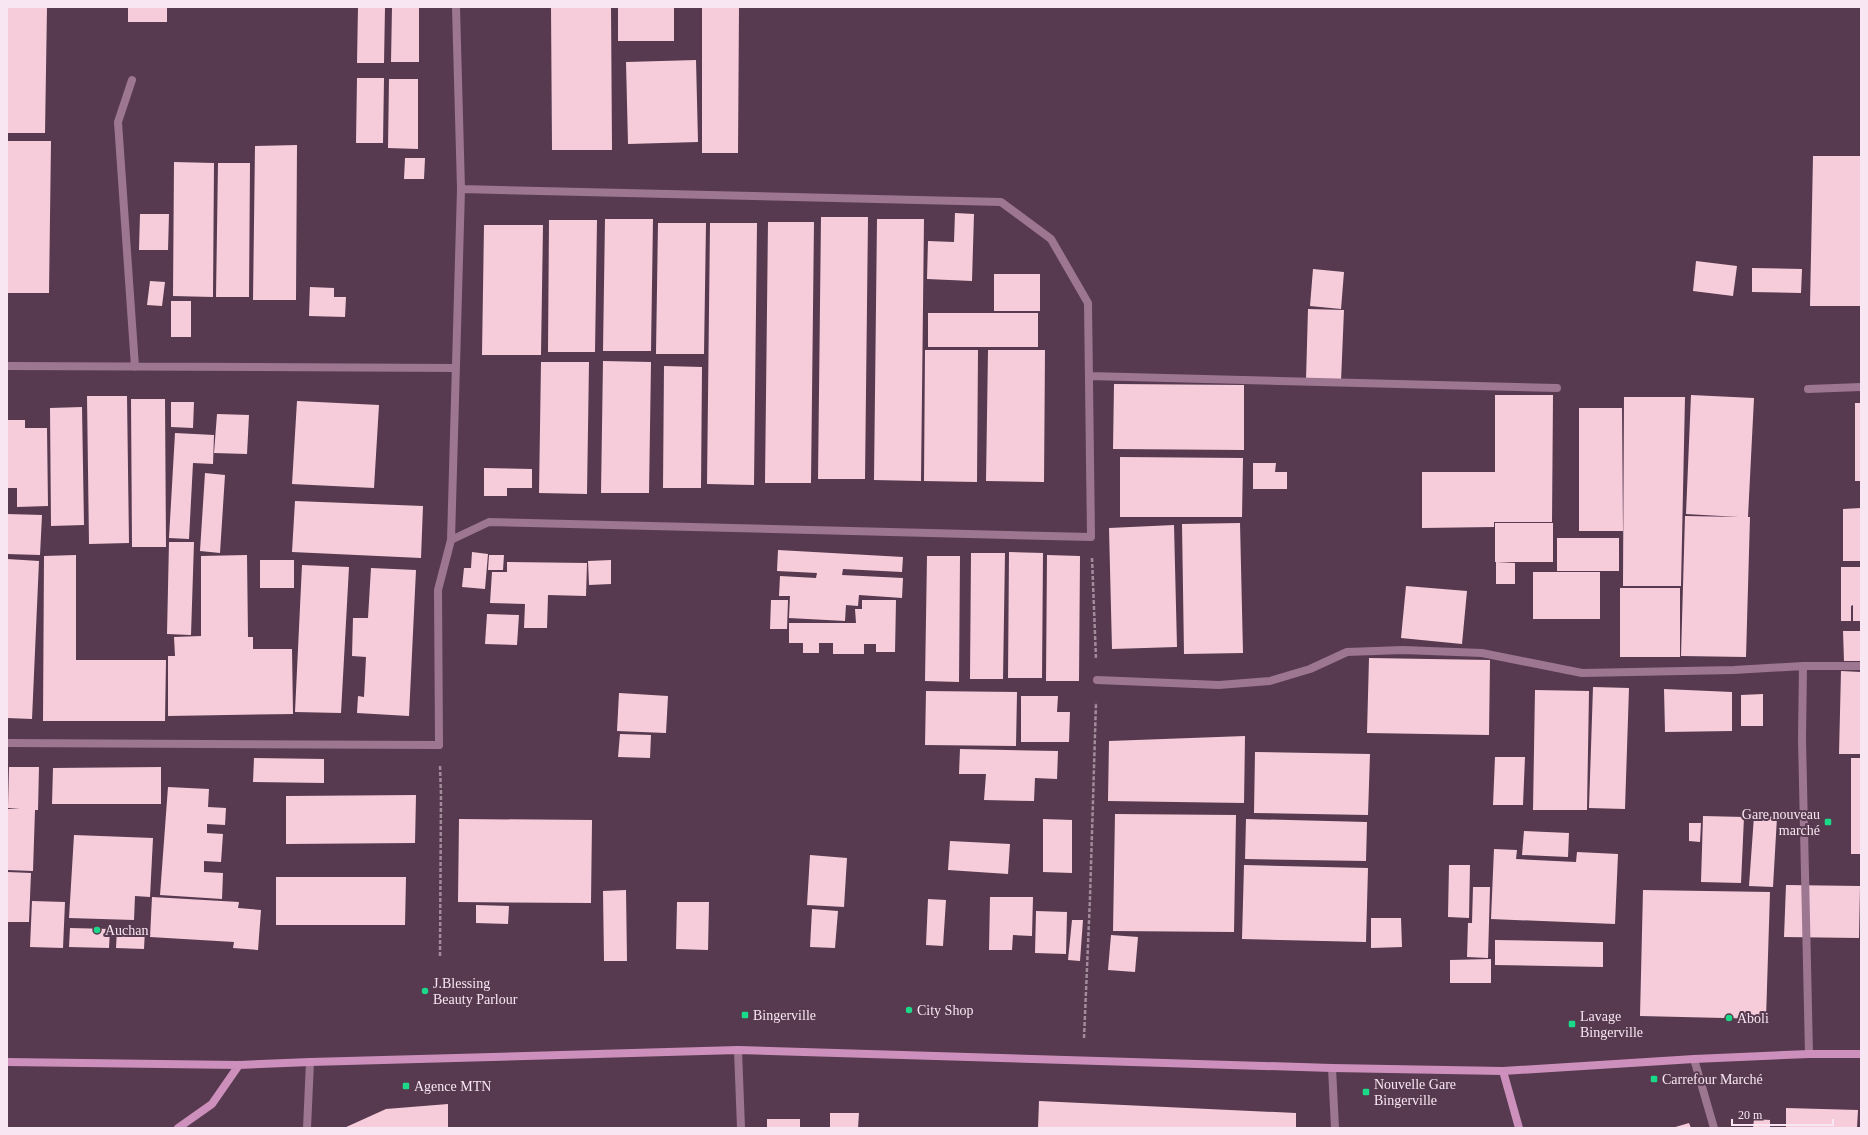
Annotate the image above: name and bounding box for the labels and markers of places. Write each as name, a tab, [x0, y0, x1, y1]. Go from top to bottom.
place label: Gare nouveau marché	[1742, 807, 1820, 838]
marker: Gare nouveau marché	[1823, 817, 1833, 827]
place label: Auchan	[105, 923, 149, 938]
marker: Auchan	[92, 925, 102, 935]
place label: J.Blessing Beauty Parlour	[433, 976, 518, 1007]
marker: J.Blessing Beauty Parlour	[420, 986, 430, 996]
place label: City Shop	[917, 1003, 973, 1018]
marker: City Shop	[904, 1005, 914, 1015]
place label: Bingerville	[753, 1008, 816, 1023]
place label: Lavage Bingerville	[1580, 1009, 1643, 1040]
marker: Bingerville	[740, 1010, 750, 1020]
place label: Aboli	[1737, 1011, 1769, 1026]
marker: Aboli	[1724, 1013, 1734, 1023]
marker: Lavage Bingerville	[1567, 1019, 1577, 1029]
place label: Carrefour Marché	[1662, 1072, 1763, 1087]
marker: Carrefour Marché	[1649, 1074, 1659, 1084]
place label: Nouvelle Gare Bingerville	[1374, 1077, 1456, 1108]
place label: Agence MTN	[414, 1079, 491, 1094]
marker: Agence MTN	[401, 1081, 411, 1091]
marker: Nouvelle Gare Bingerville	[1361, 1087, 1371, 1097]

